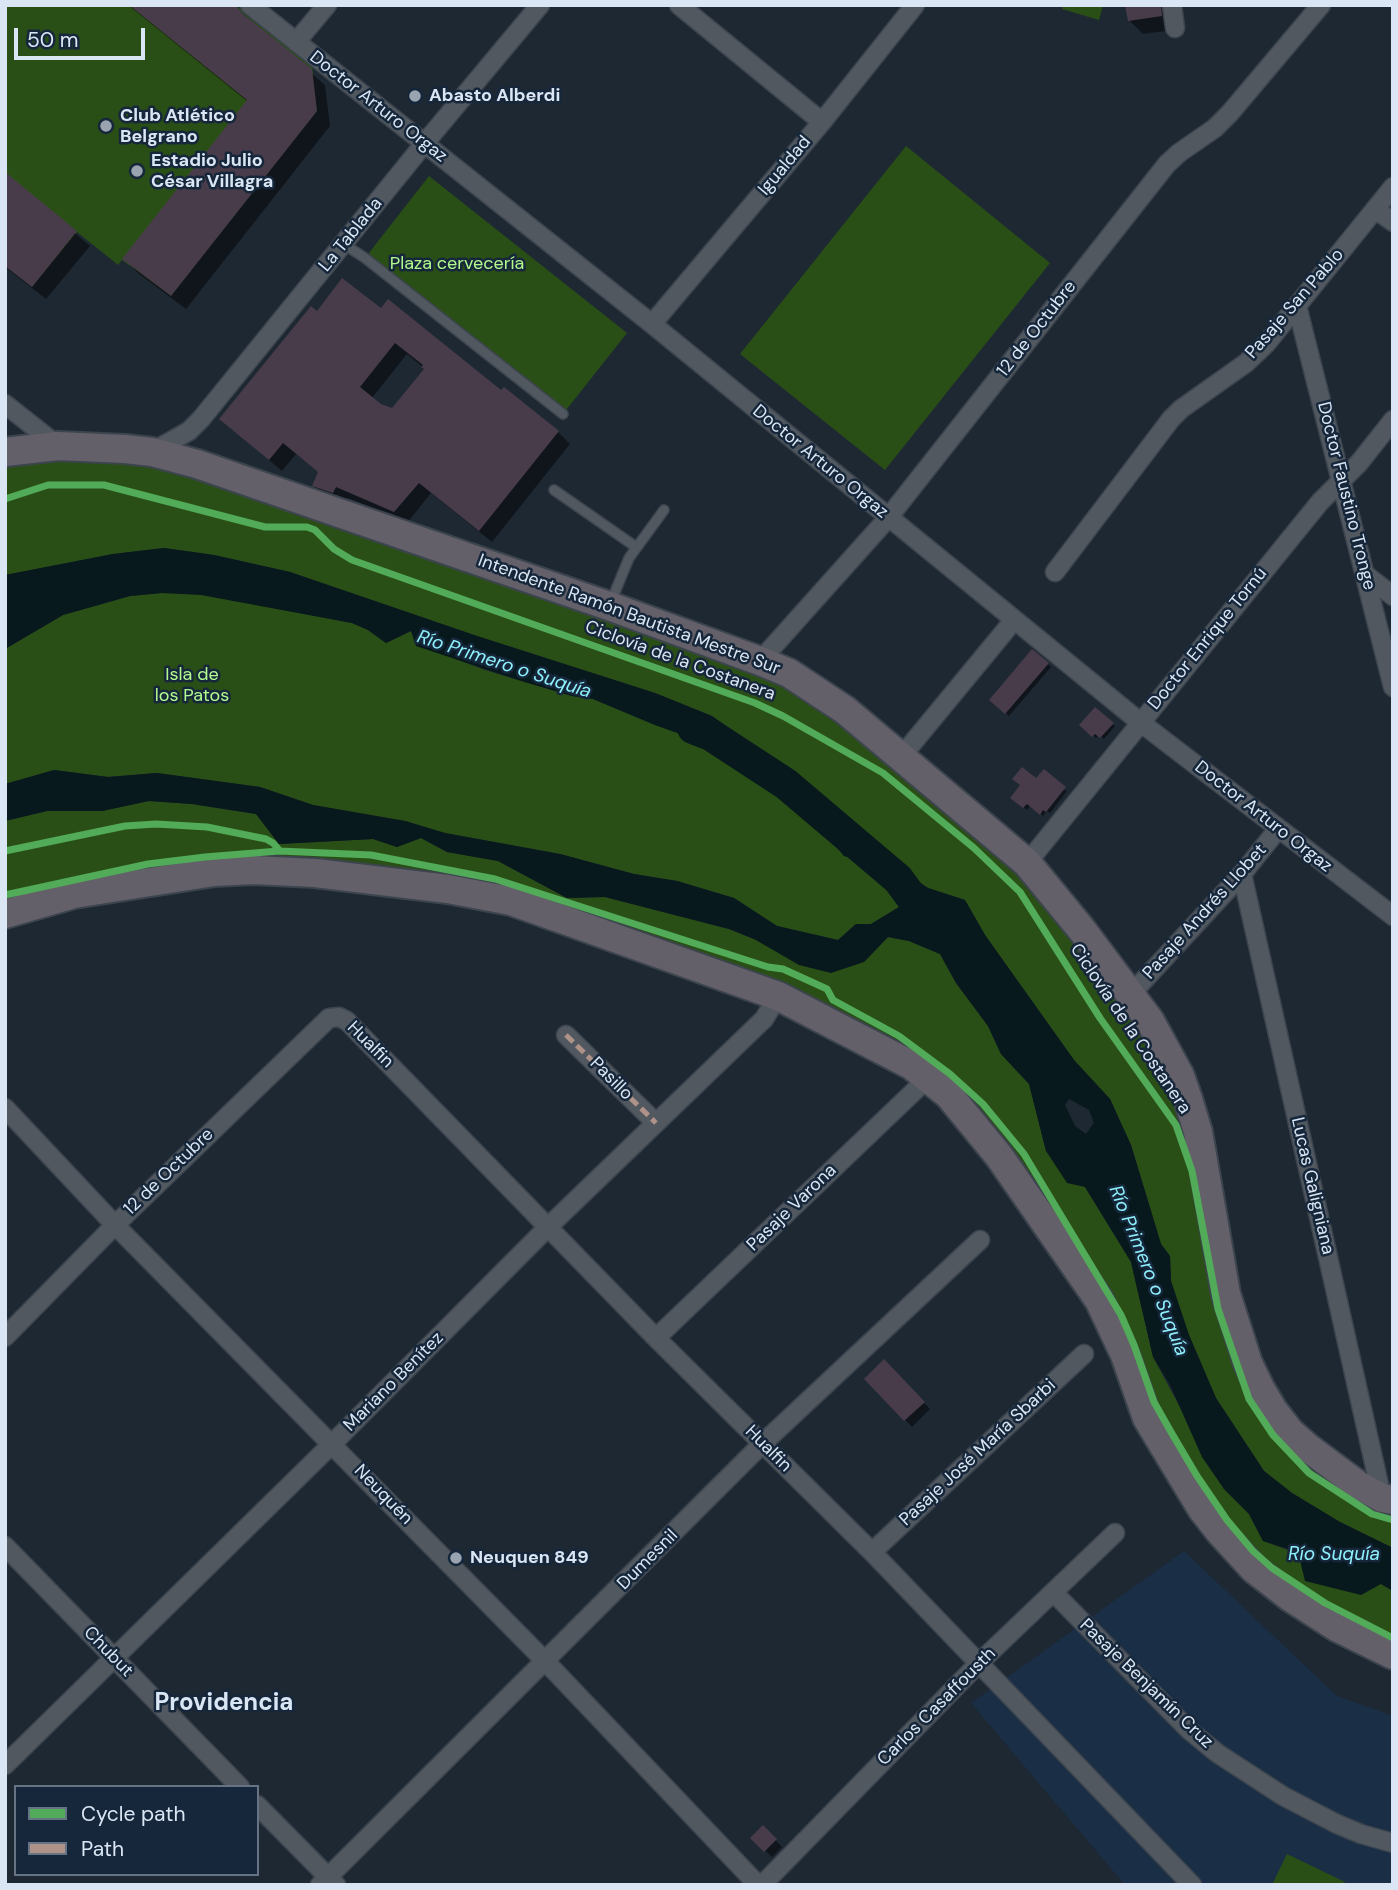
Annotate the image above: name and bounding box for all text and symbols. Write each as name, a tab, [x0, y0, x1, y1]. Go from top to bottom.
scale bar	[18, 14, 149, 58]
text: 50 m	[27, 26, 78, 54]
street label: Doctor Arturo Orgaz	[305, 47, 451, 167]
place label: Abasto Alberdi	[429, 85, 560, 107]
marker: Abasto Alberdi	[407, 88, 423, 104]
place label: Club Atlético Belgrano	[120, 105, 235, 148]
marker: Club Atlético Belgrano	[98, 118, 114, 134]
street label: Igualdad	[754, 132, 816, 200]
place label: Estadio Julio César Villagra	[151, 150, 273, 192]
marker: Estadio Julio César Villagra	[129, 163, 145, 179]
street label: La Tablada	[315, 194, 387, 276]
street label: Pasaje San Pablo	[1241, 244, 1349, 364]
park label: Plaza cervecería	[390, 253, 524, 275]
street label: 12 de Octubre	[993, 277, 1081, 381]
street label: Doctor Faustino Tronge	[1312, 400, 1380, 592]
street label: Doctor Arturo Orgaz	[748, 401, 892, 523]
street label: Intendente Ramón Bautista Mestre Sur	[475, 550, 783, 680]
street label: Doctor Enrique Tornú	[1144, 564, 1272, 714]
street label: Ciclovía de la Costanera	[582, 617, 778, 705]
water label: Río Primero o Suquía	[414, 626, 594, 704]
park label: Isla de los Patos	[155, 664, 229, 706]
street label: Doctor Arturo Orgaz	[1190, 757, 1336, 877]
street label: Pasaje Andrés Llobet	[1139, 840, 1271, 984]
street label: Ciclovía de la Costanera	[1065, 940, 1195, 1118]
street label: Hualfin	[342, 1017, 398, 1073]
street label: Pasillo	[585, 1053, 637, 1105]
street label: Lucas Galigniana	[1286, 1115, 1338, 1257]
street label: 12 de Octubre	[120, 1124, 218, 1220]
street label: Pasaje Varona	[743, 1160, 841, 1256]
water label: Río Primero o Suquía	[1103, 1182, 1193, 1360]
street label: Mariano Benítez	[340, 1328, 448, 1436]
street label: Pasaje José María Sbarbi	[895, 1375, 1061, 1531]
street label: Hualfin	[740, 1421, 796, 1477]
street label: Neuquén	[349, 1460, 417, 1530]
street label: Dumesnil	[613, 1525, 683, 1595]
water label: Río Suquía	[1288, 1544, 1380, 1566]
place label: Neuquen 849	[470, 1547, 589, 1569]
marker: Neuquen 849	[448, 1550, 464, 1566]
street label: Pasaje Benjamín Cruz	[1075, 1615, 1217, 1753]
street label: Chubut	[79, 1622, 137, 1682]
street label: Carlos Casaffousth	[873, 1643, 1001, 1771]
district label: Providencia	[155, 1690, 293, 1718]
legend	[14, 1785, 259, 1876]
text: Cycle path	[81, 1800, 186, 1828]
text: Path	[81, 1835, 124, 1863]

